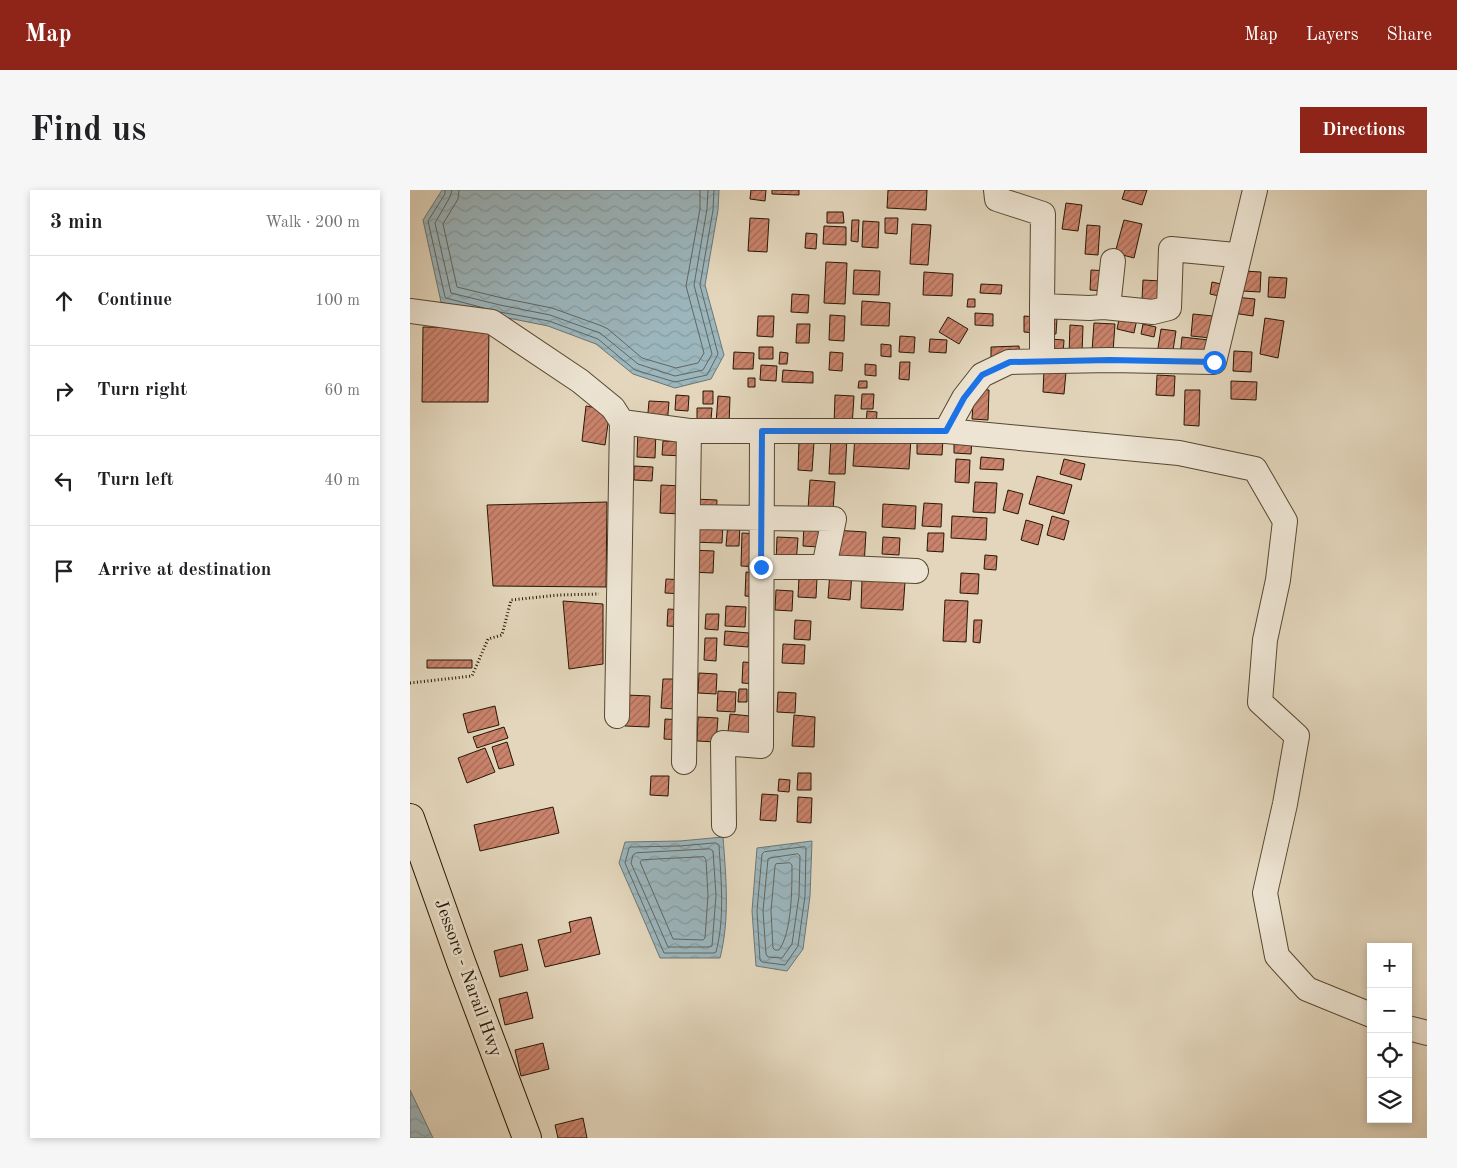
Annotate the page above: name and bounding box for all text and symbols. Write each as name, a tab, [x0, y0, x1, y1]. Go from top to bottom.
text: Map	[25, 23, 72, 47]
text: Map	[1244, 26, 1278, 44]
text: Layers	[1306, 26, 1358, 44]
text: Share	[1386, 26, 1432, 44]
button: Directions	[1300, 107, 1427, 153]
text: Find us	[30, 113, 146, 148]
text: 3 min	[50, 212, 103, 233]
text: Walk · 200 m	[265, 215, 360, 231]
icon: ahead	[50, 287, 78, 315]
text: Continue	[97, 291, 172, 310]
text: 100 m	[315, 293, 360, 309]
route start	[1203, 351, 1226, 374]
icon: right	[50, 377, 78, 405]
text: Turn right	[97, 381, 187, 400]
text: 60 m	[324, 383, 360, 399]
icon: left	[50, 467, 78, 495]
text: Turn left	[97, 471, 174, 490]
text: 40 m	[324, 473, 360, 489]
route end	[750, 556, 773, 579]
icon: arrive	[50, 557, 78, 585]
text: Arrive at destination	[97, 561, 271, 580]
street label: Jessore - Narail Hwy	[431, 897, 505, 1060]
map controls	[1367, 943, 1412, 1123]
button: +	[1367, 943, 1412, 988]
button: −	[1367, 988, 1412, 1033]
button: locate	[1367, 1033, 1412, 1078]
button: layers	[1367, 1078, 1412, 1123]

